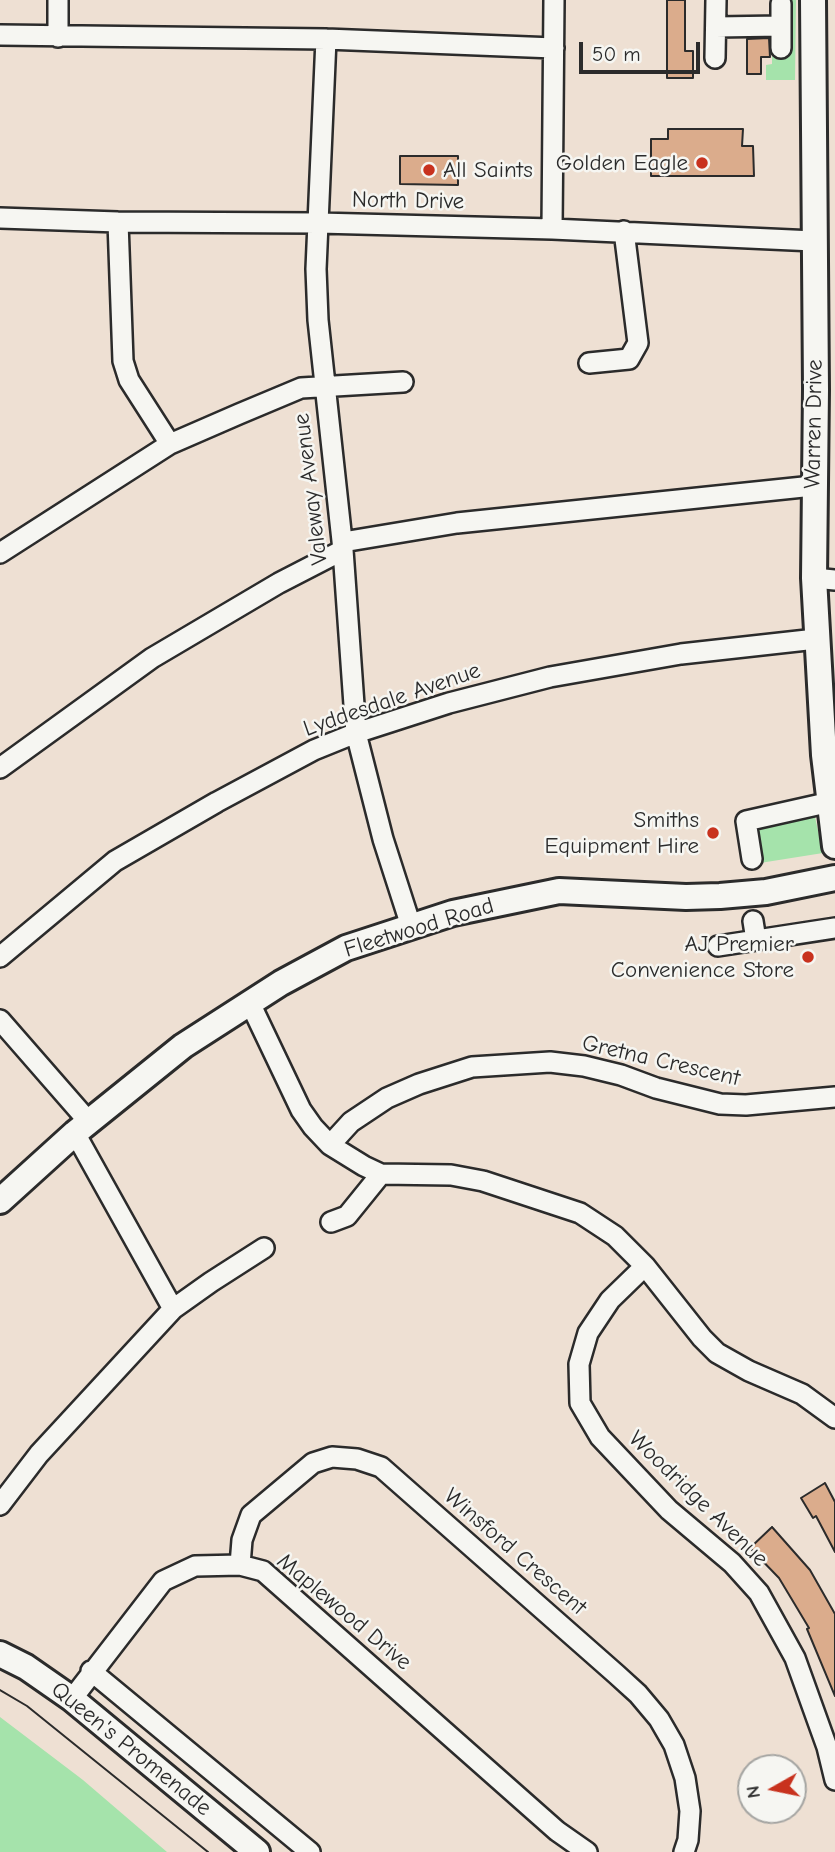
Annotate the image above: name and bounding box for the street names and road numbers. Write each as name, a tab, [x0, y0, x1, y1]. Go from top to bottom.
street label: North Drive	[352, 186, 464, 216]
street label: Warren Drive	[799, 359, 829, 489]
street label: Valeway Avenue	[288, 412, 334, 566]
street label: Lyddesdale Avenue	[300, 657, 484, 743]
street label: Fleetwood Road	[341, 892, 497, 964]
street label: Gretna Crescent	[579, 1029, 743, 1093]
street label: Woodridge Avenue	[622, 1425, 774, 1573]
street label: Winsford Crescent	[438, 1483, 592, 1621]
street label: Maplewood Drive	[271, 1548, 417, 1676]
street label: Queen's Promenade	[45, 1676, 217, 1822]

